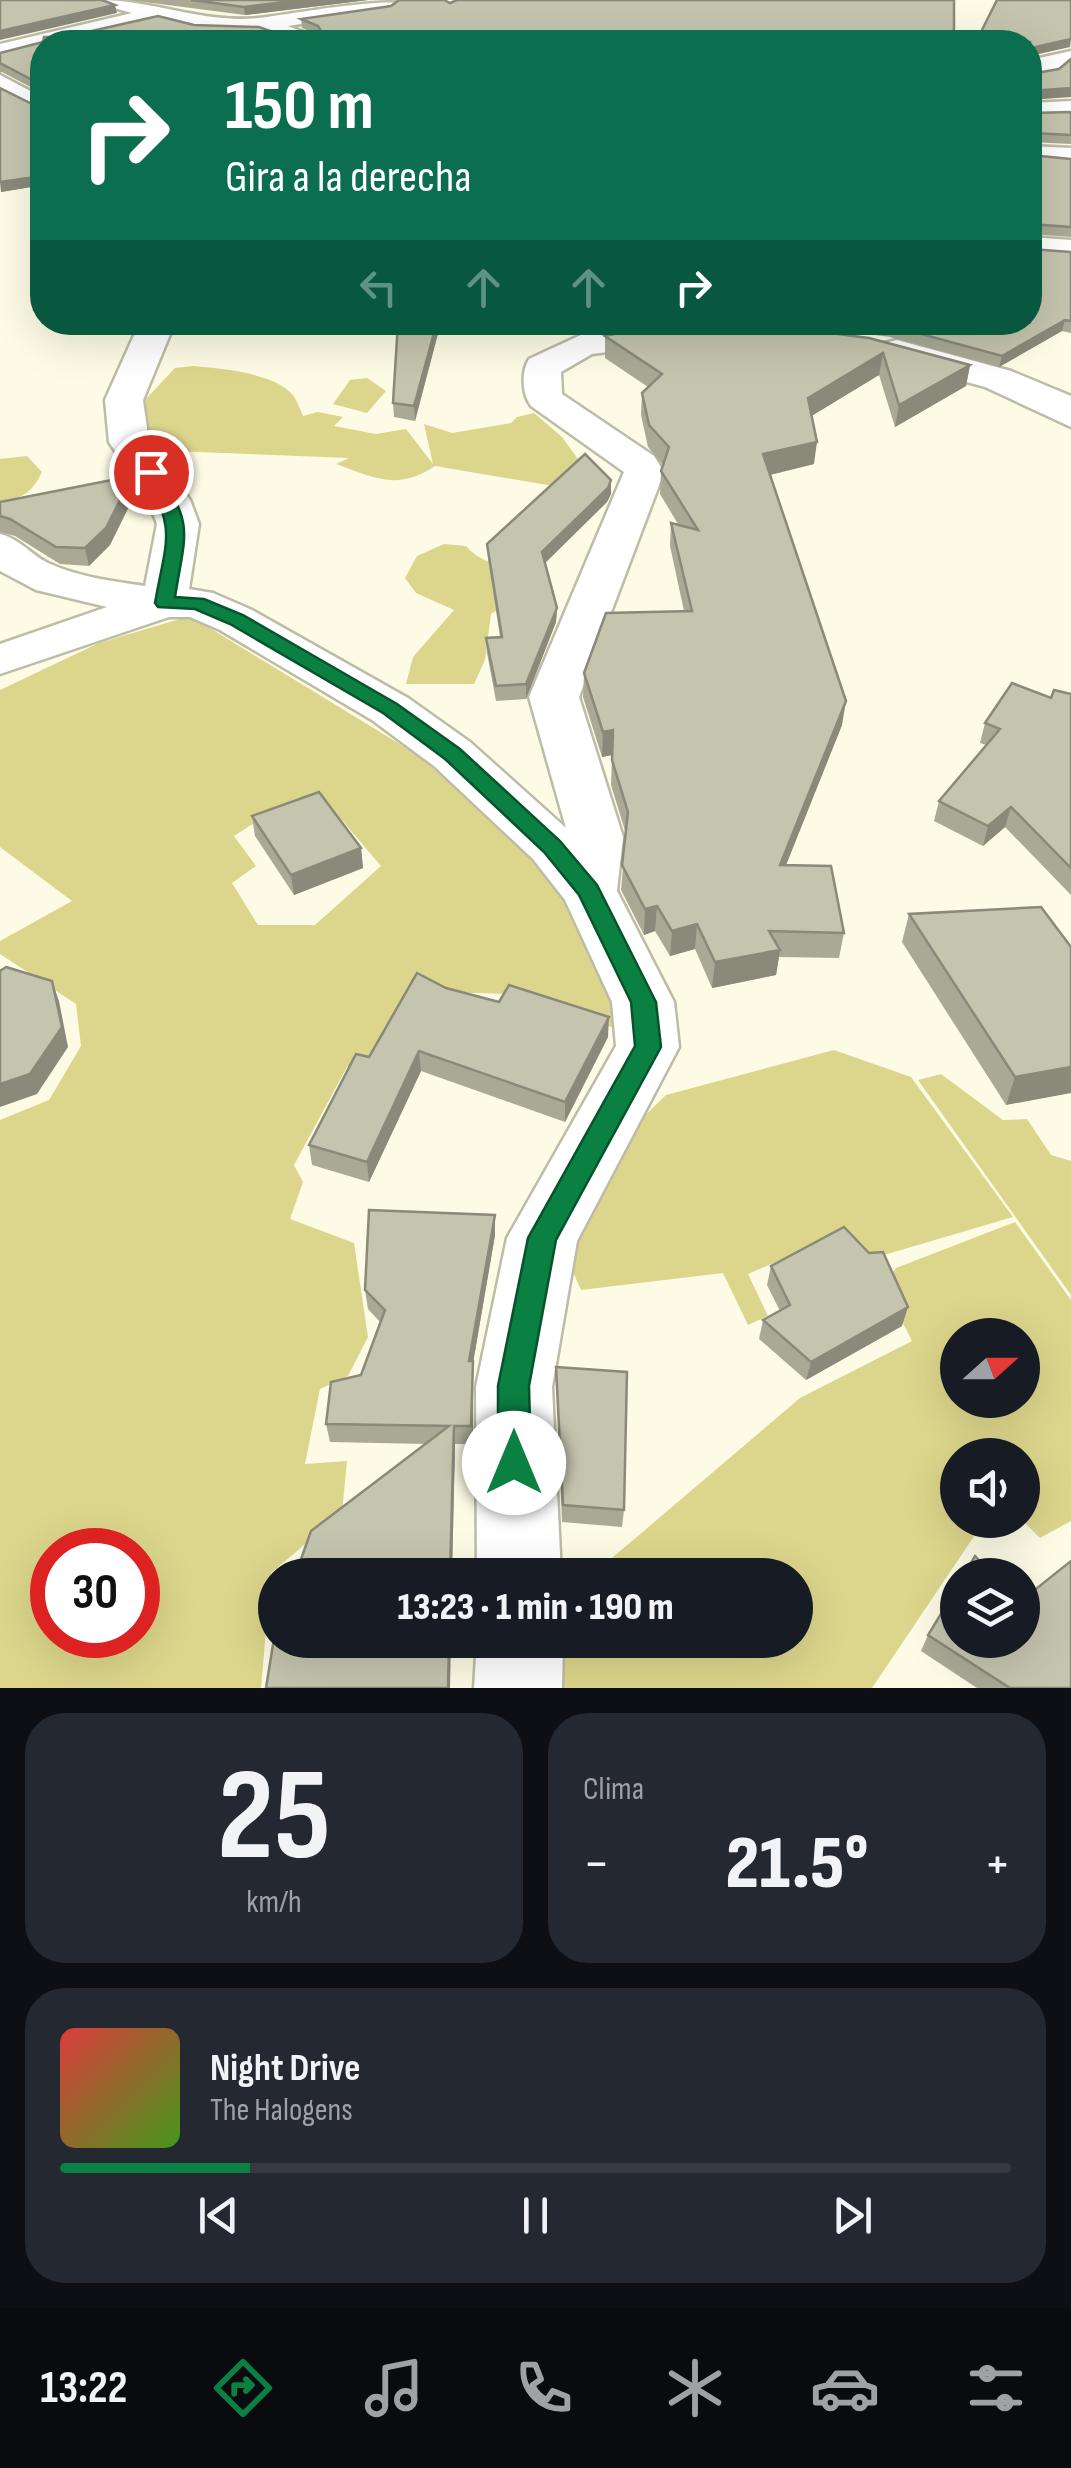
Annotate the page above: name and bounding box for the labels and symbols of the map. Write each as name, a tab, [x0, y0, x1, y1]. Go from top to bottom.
pin	[109, 430, 194, 515]
north arrow	[940, 1318, 1040, 1418]
position arrow	[462, 1411, 566, 1515]
speed limit sign: 30	[30, 1528, 160, 1658]

